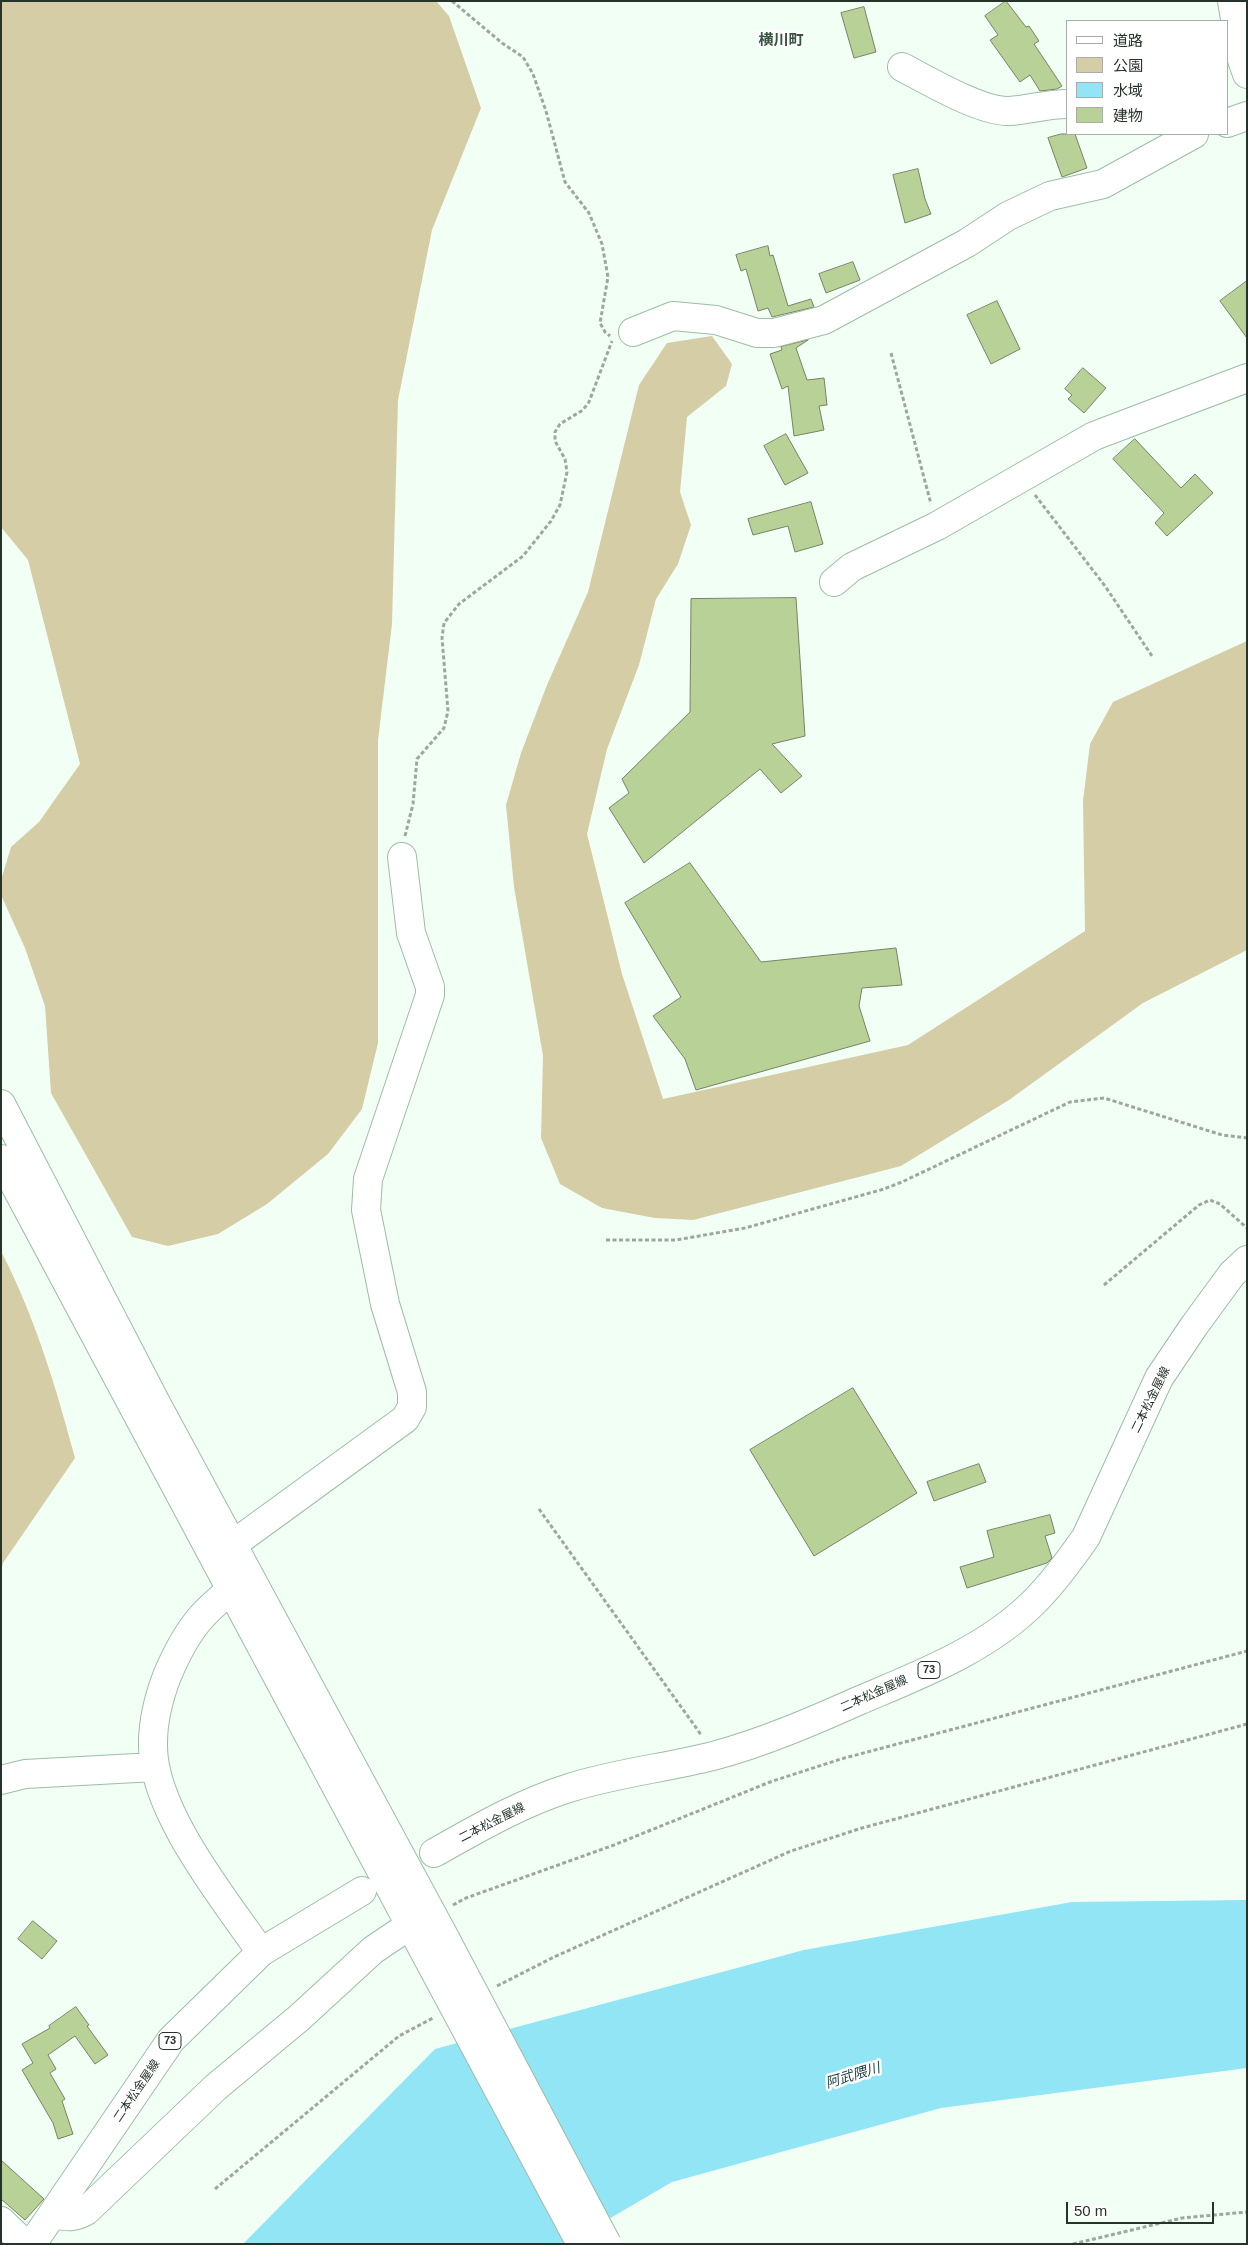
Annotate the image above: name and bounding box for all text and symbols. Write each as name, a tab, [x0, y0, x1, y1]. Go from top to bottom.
legend	[1066, 20, 1228, 135]
district label: 横川町	[759, 32, 803, 50]
text: 道路	[1113, 32, 1143, 49]
text: 公園	[1113, 57, 1143, 74]
text: 水域	[1113, 82, 1143, 99]
text: 建物	[1113, 107, 1143, 124]
street label: 二本松金屋線	[1129, 1364, 1173, 1436]
road number: 73	[918, 1662, 940, 1678]
street label: 二本松金屋線	[838, 1673, 910, 1715]
street label: 二本松金屋線	[457, 1800, 527, 1846]
road number: 73	[159, 2032, 181, 2050]
street label: 二本松金屋線	[111, 2057, 163, 2125]
water label: 阿武隈川	[824, 2060, 882, 2092]
scale bar	[1068, 2192, 1216, 2224]
text: 50 m	[1074, 2202, 1107, 2219]

